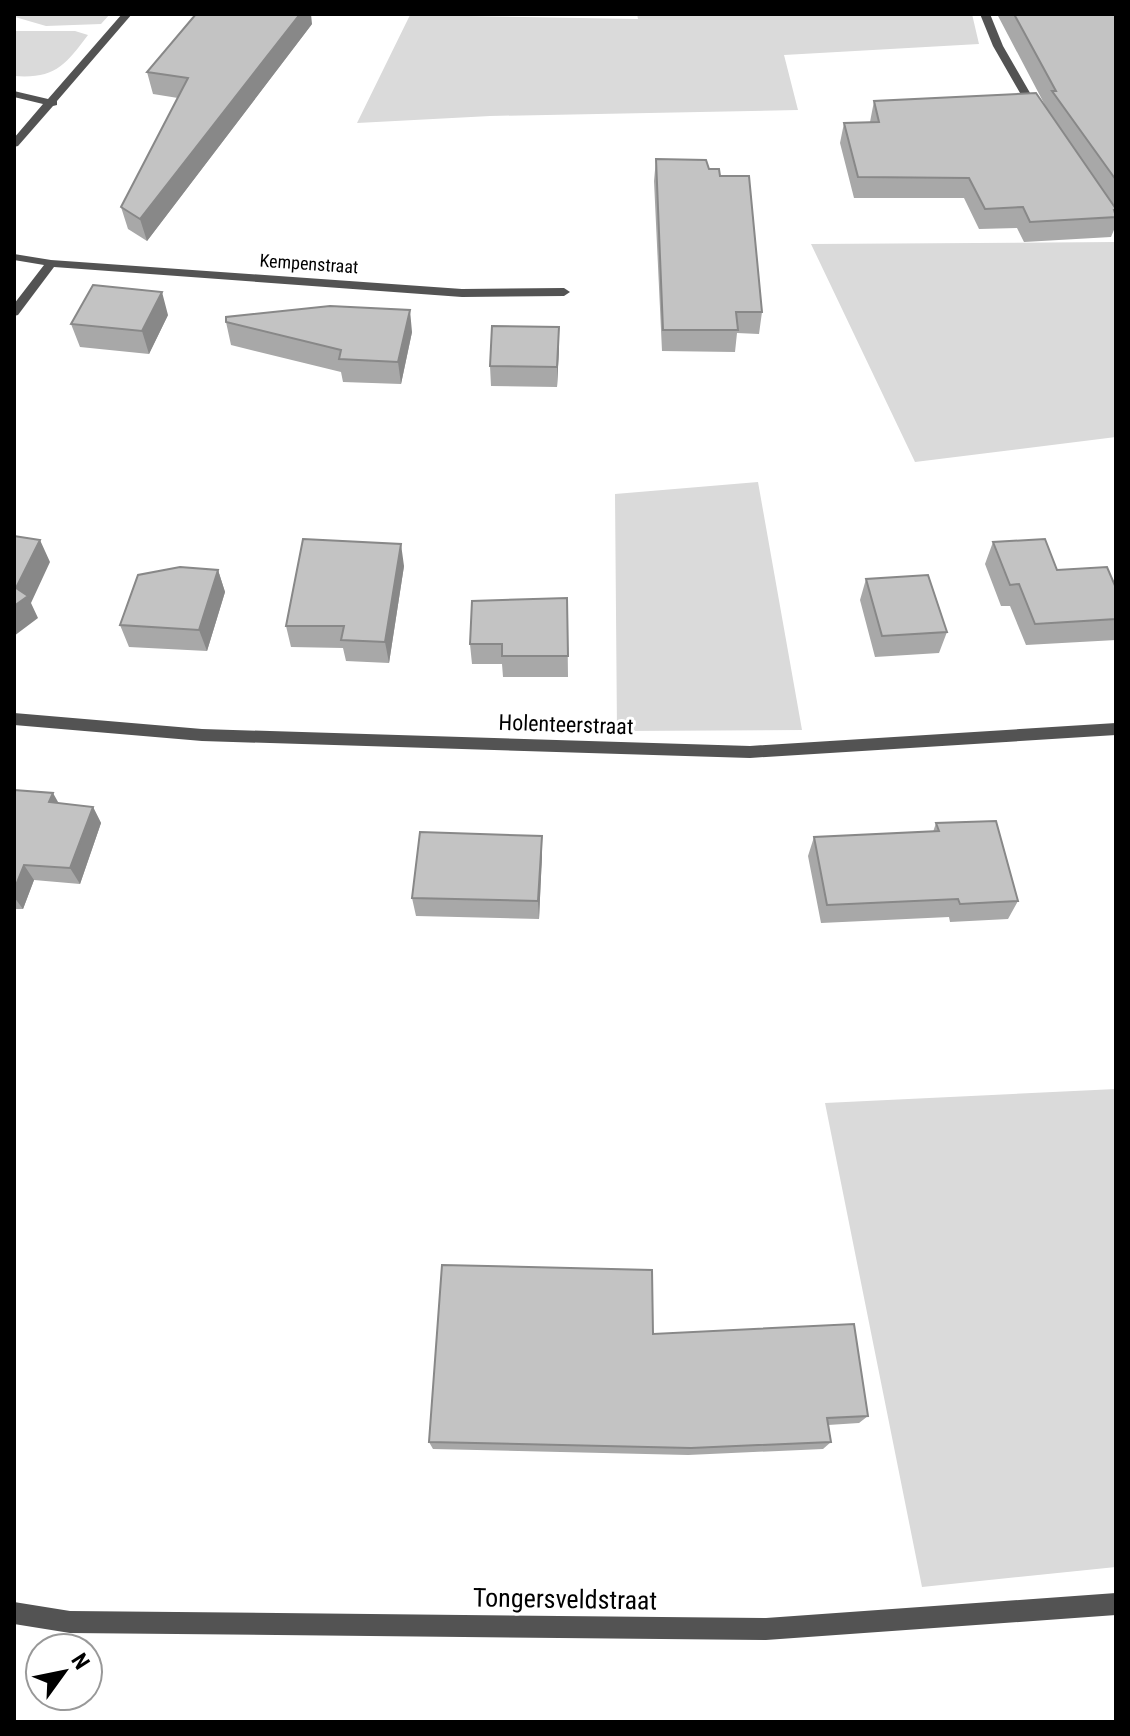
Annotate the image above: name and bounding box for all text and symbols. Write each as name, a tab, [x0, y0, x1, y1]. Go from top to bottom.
street label: Kempenstraat	[259, 250, 359, 277]
street label: Holenteerstraat	[498, 710, 634, 739]
street label: Tongersveldstraat	[473, 1582, 657, 1616]
north arrow	[24, 1632, 104, 1712]
text: N	[66, 1649, 95, 1674]

